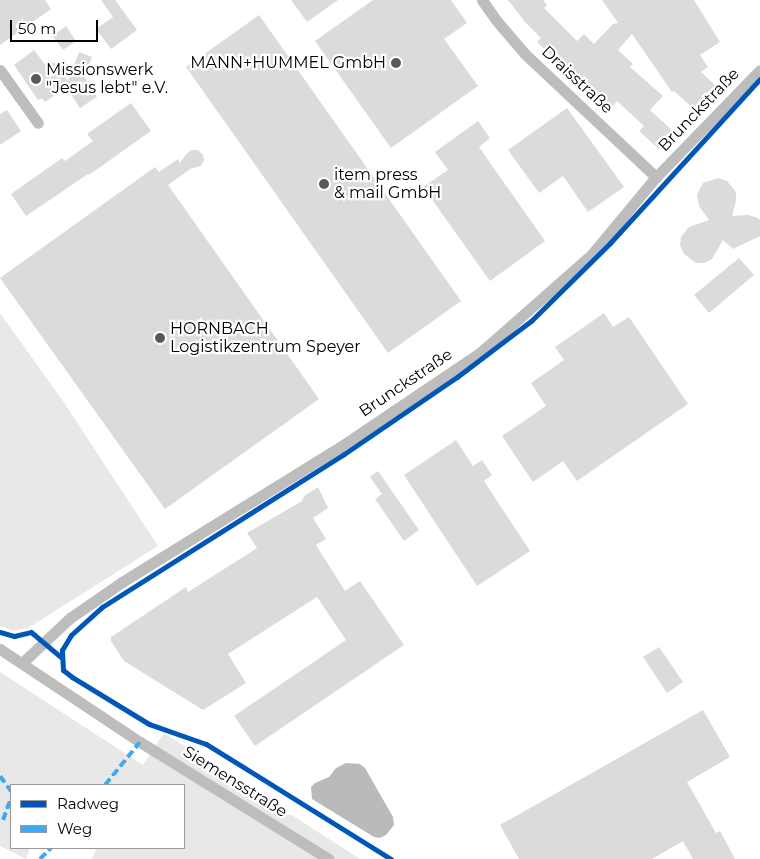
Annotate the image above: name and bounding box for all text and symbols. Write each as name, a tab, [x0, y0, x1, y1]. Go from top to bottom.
scale bar	[12, 10, 100, 42]
text: 50 m	[18, 19, 56, 38]
street label: Draisstraße	[537, 42, 617, 118]
place label: MANN+HUMMEL GmbH	[190, 53, 386, 73]
marker: MANN+HUMMEL GmbH	[390, 57, 402, 69]
place label: Missionswerk "Jesus lebt" e.V.	[46, 60, 168, 98]
street label: Brunckstraße	[655, 64, 743, 156]
marker: Missionswerk "Jesus lebt" e.V.	[30, 73, 42, 85]
place label: item press & mail GmbH	[334, 165, 441, 203]
marker: item press & mail GmbH	[318, 178, 330, 190]
place label: HORNBACH Logistikzentrum Speyer	[170, 319, 361, 357]
marker: HORNBACH Logistikzentrum Speyer	[154, 332, 166, 344]
street label: Brunckstraße	[356, 345, 456, 421]
street label: Siemensstraße	[179, 742, 291, 822]
legend	[10, 784, 185, 849]
text: Radweg	[57, 794, 119, 813]
text: Weg	[57, 819, 92, 838]

